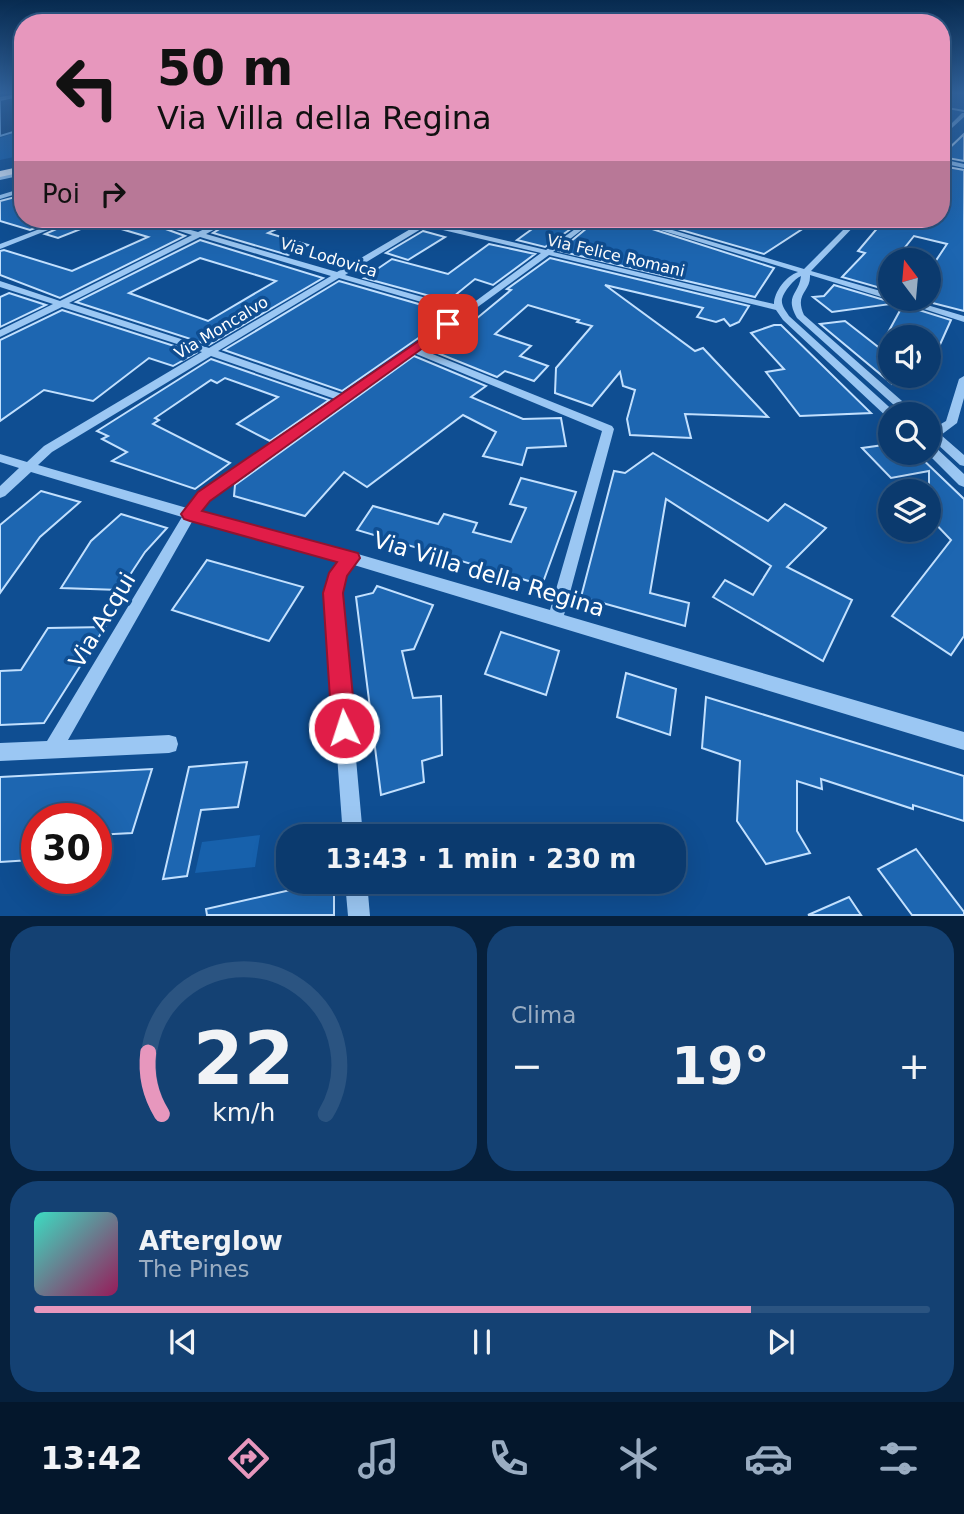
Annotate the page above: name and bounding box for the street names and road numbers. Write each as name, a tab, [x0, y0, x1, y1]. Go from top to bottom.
street label: Via Felice Romani	[545, 230, 687, 281]
street label: Via Lodovica	[278, 234, 380, 281]
street label: Via Moncalvo	[171, 292, 272, 363]
street label: Via Villa della Regina	[370, 526, 608, 622]
street label: Via Acqui	[63, 568, 141, 672]

